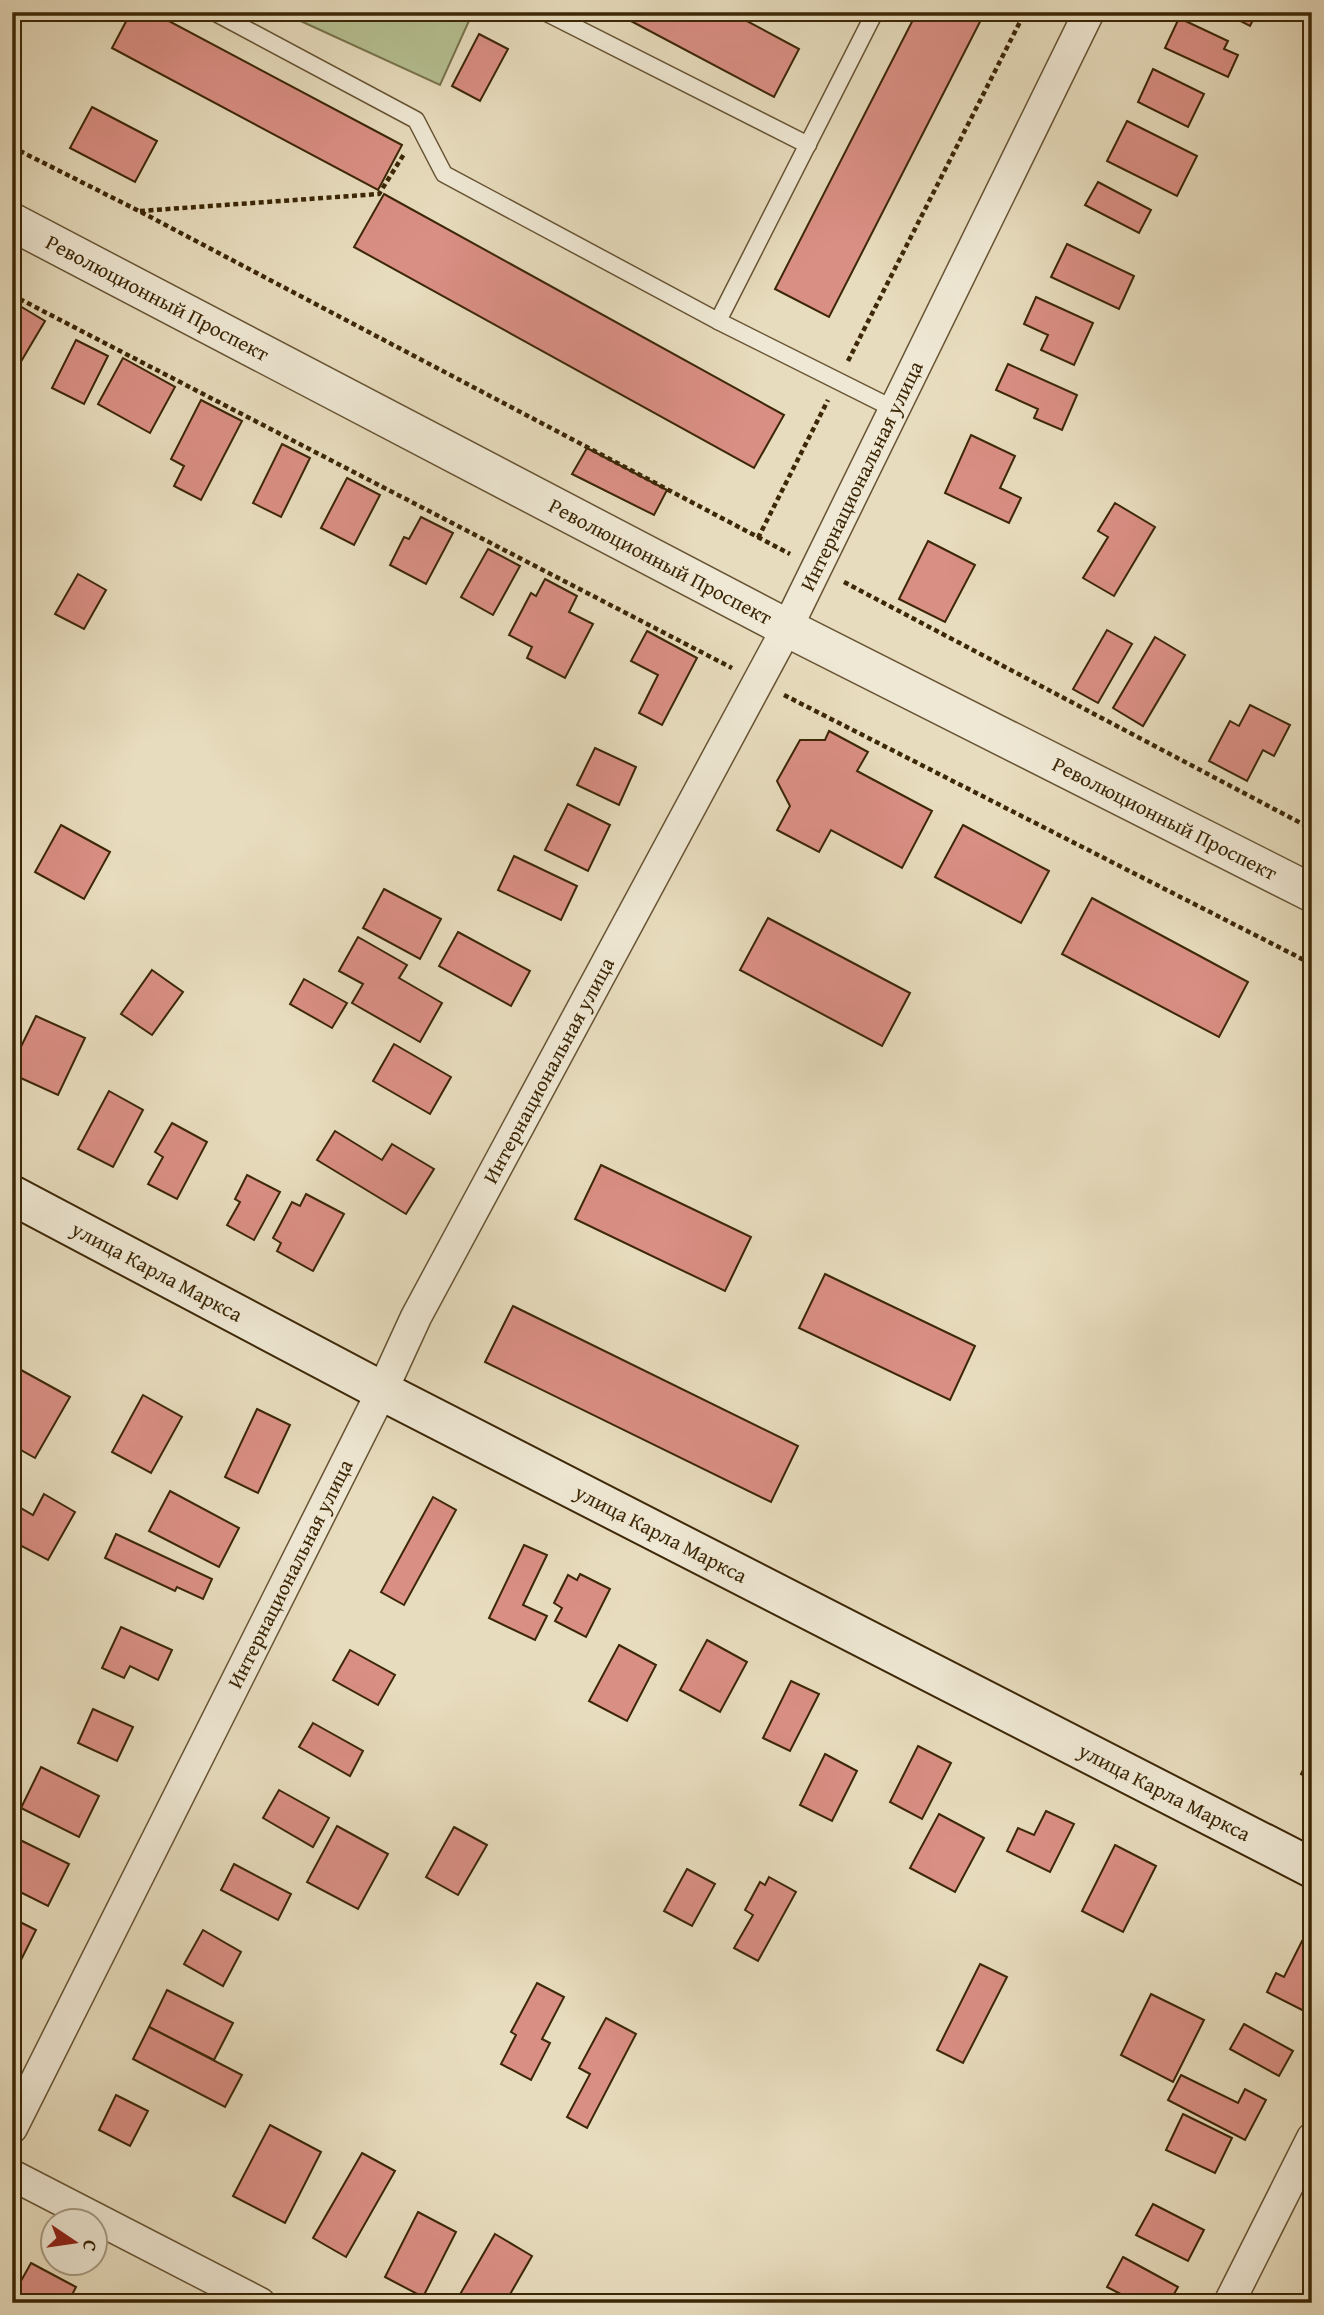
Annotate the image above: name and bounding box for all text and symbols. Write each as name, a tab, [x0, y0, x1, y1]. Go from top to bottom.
street label: Революционный Проспект	[40, 226, 275, 369]
street label: Интернациональная улица	[792, 355, 931, 596]
street label: Революционный Проспект	[544, 490, 778, 633]
street label: Революционный Проспект	[1047, 748, 1283, 888]
street label: Интернациональная улица	[475, 952, 622, 1189]
street label: улица Карла Маркса	[65, 1213, 248, 1329]
street label: Интернациональная улица	[219, 1454, 360, 1694]
street label: улица Карла Маркса	[569, 1476, 753, 1591]
street label: улица Карла Маркса	[1072, 1734, 1256, 1849]
north arrow	[38, 2206, 108, 2276]
text: С	[76, 2237, 105, 2254]

